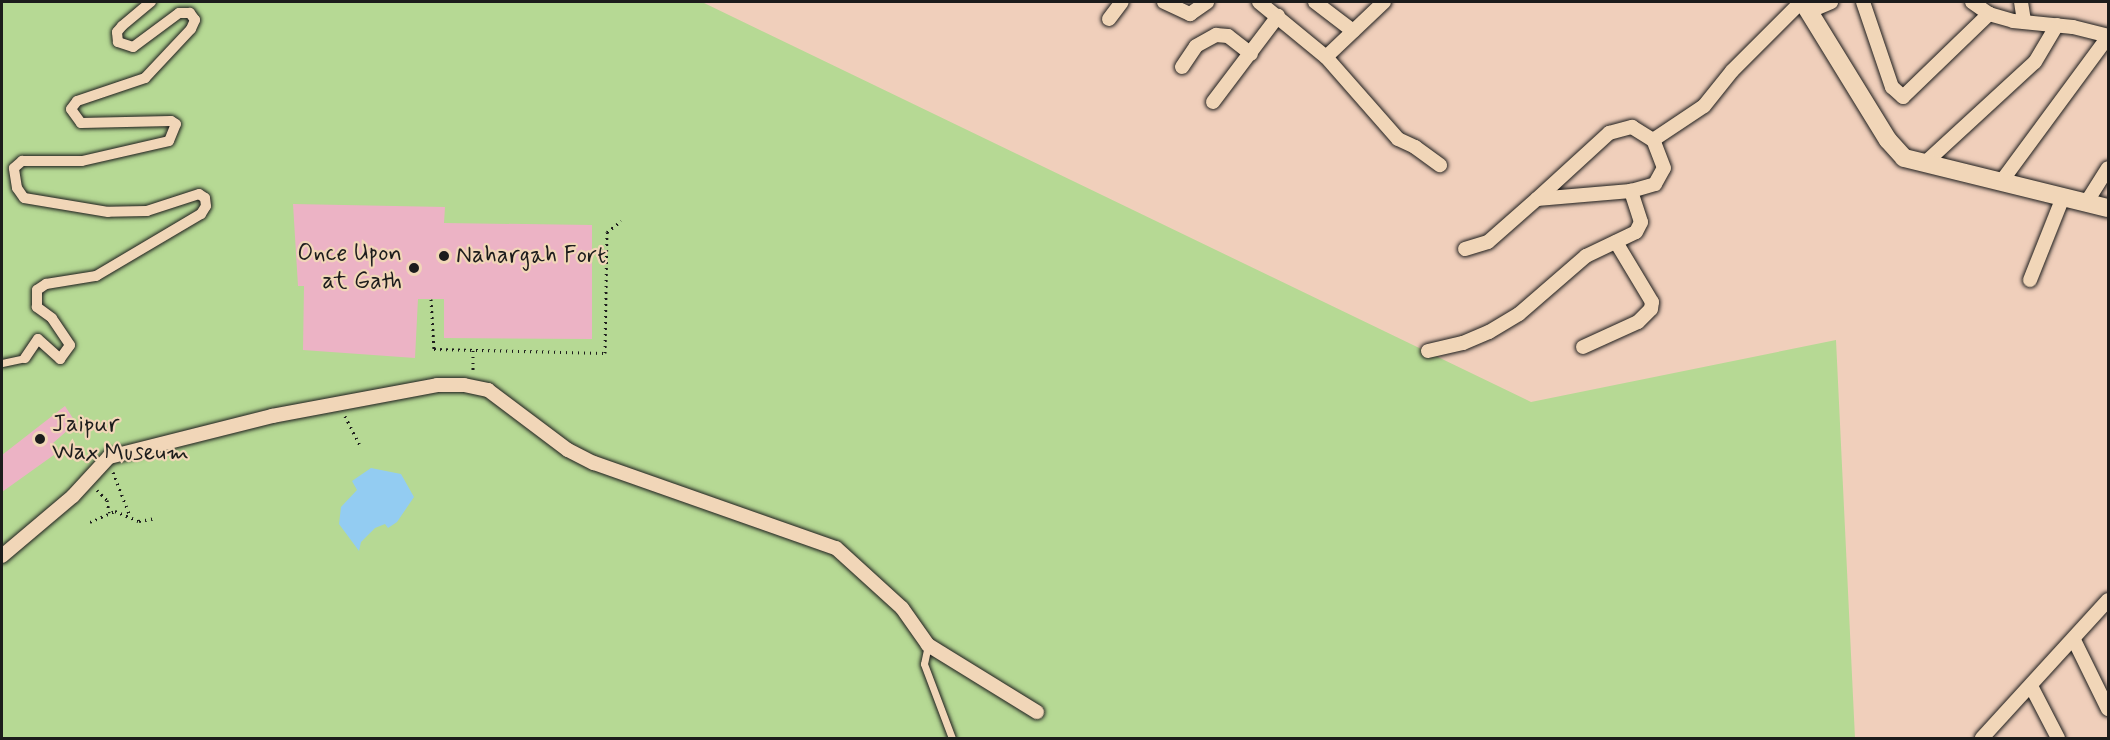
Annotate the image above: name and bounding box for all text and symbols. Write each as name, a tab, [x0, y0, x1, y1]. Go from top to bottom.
place label: Once Upon at Gath	[297, 240, 402, 296]
place label: Nahargah Fort	[456, 242, 608, 270]
marker: Nahargah Fort	[437, 249, 451, 263]
marker: Once Upon at Gath	[407, 261, 421, 275]
place label: Jaipur Wax Museum	[52, 411, 198, 467]
marker: Jaipur Wax Museum	[33, 432, 47, 446]

